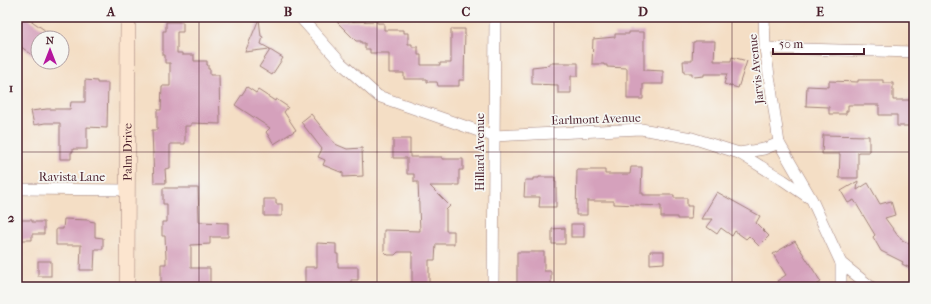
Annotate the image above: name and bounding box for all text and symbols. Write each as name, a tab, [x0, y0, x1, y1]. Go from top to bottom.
text: A	[106, 4, 116, 19]
text: B	[284, 4, 293, 19]
text: C	[462, 4, 471, 19]
text: D	[638, 4, 648, 19]
text: E	[816, 4, 824, 19]
north arrow	[30, 30, 70, 70]
scale bar	[773, 30, 864, 56]
street label: Jarvis Avenue	[745, 33, 767, 106]
text: N	[46, 34, 55, 47]
text: 50 m	[779, 37, 803, 51]
text: 1	[9, 80, 14, 95]
street label: Earlmont Avenue	[551, 110, 641, 128]
street label: Hillard Avenue	[473, 113, 487, 191]
street label: Palm Drive	[120, 123, 135, 181]
street label: Ravista Lane	[39, 170, 105, 184]
text: 2	[8, 210, 15, 225]

